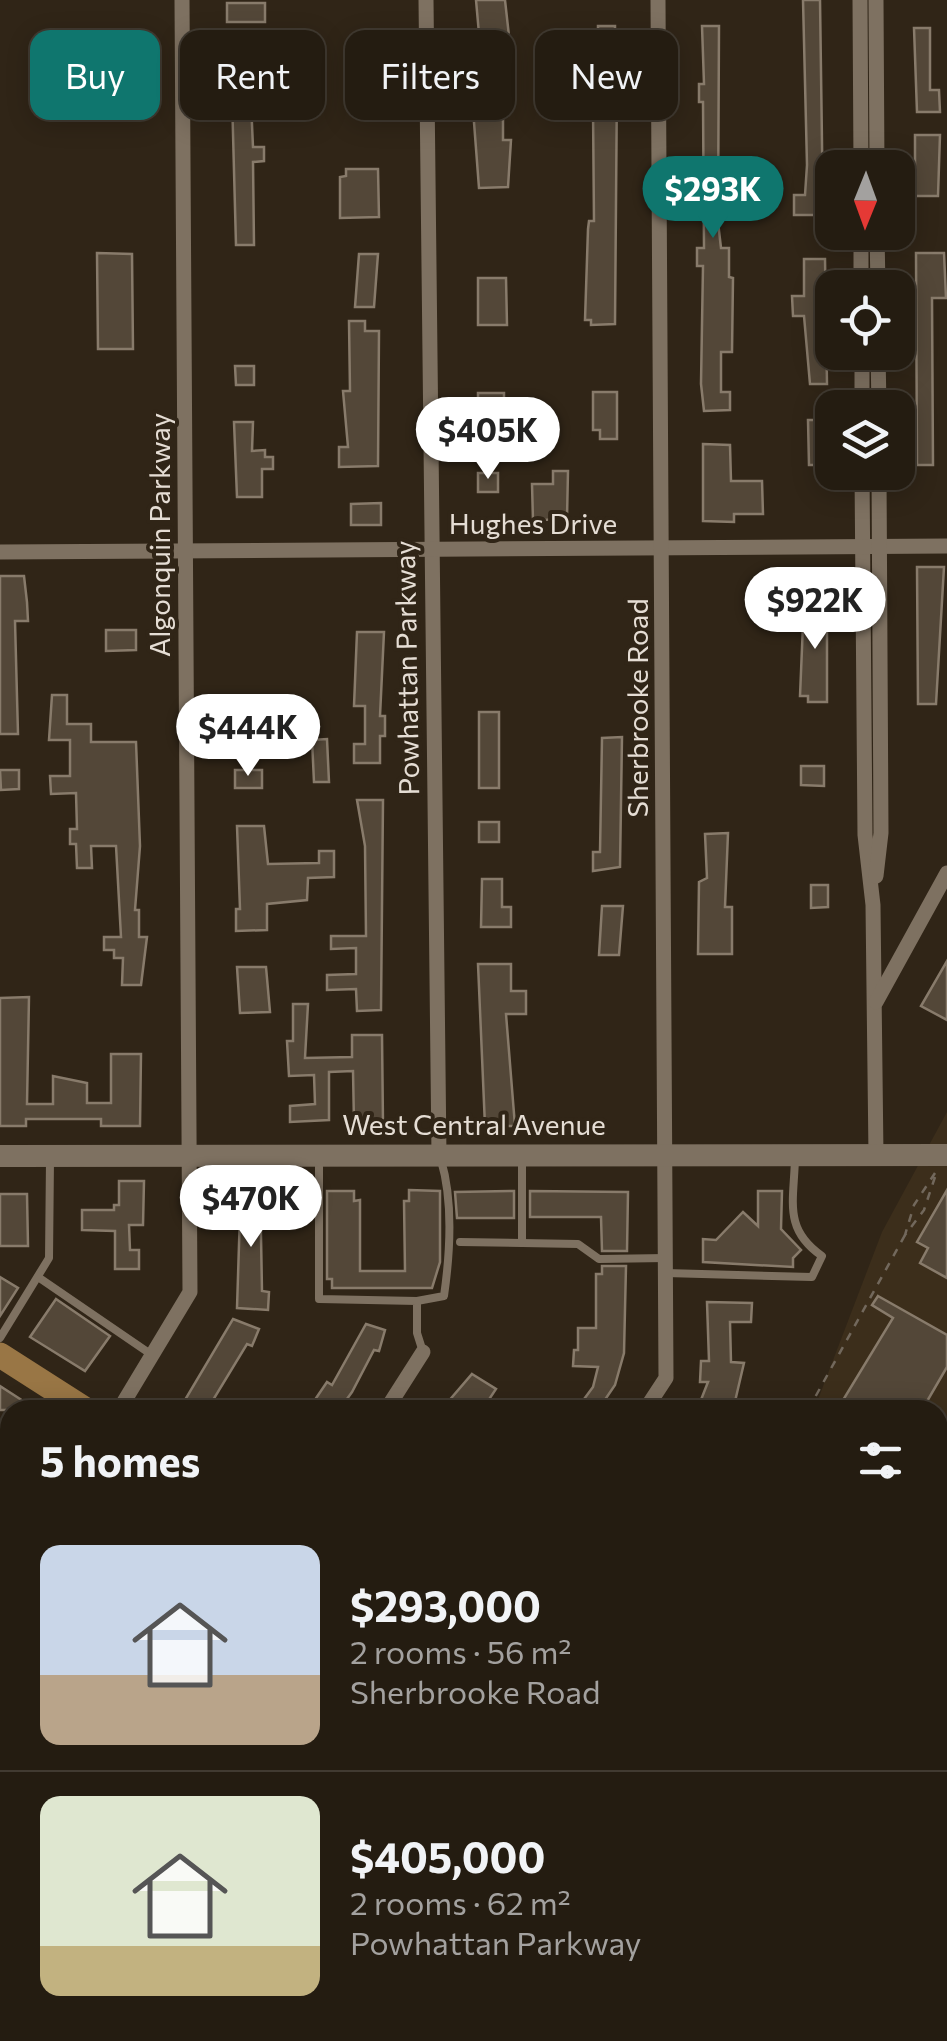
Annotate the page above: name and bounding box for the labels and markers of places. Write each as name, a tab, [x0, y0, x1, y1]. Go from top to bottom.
pin: $293K	[643, 156, 783, 241]
pin: $405K	[418, 397, 558, 482]
pin: $922K	[745, 567, 885, 652]
pin: $444K	[178, 694, 318, 779]
pin: $470K	[181, 1165, 321, 1250]

